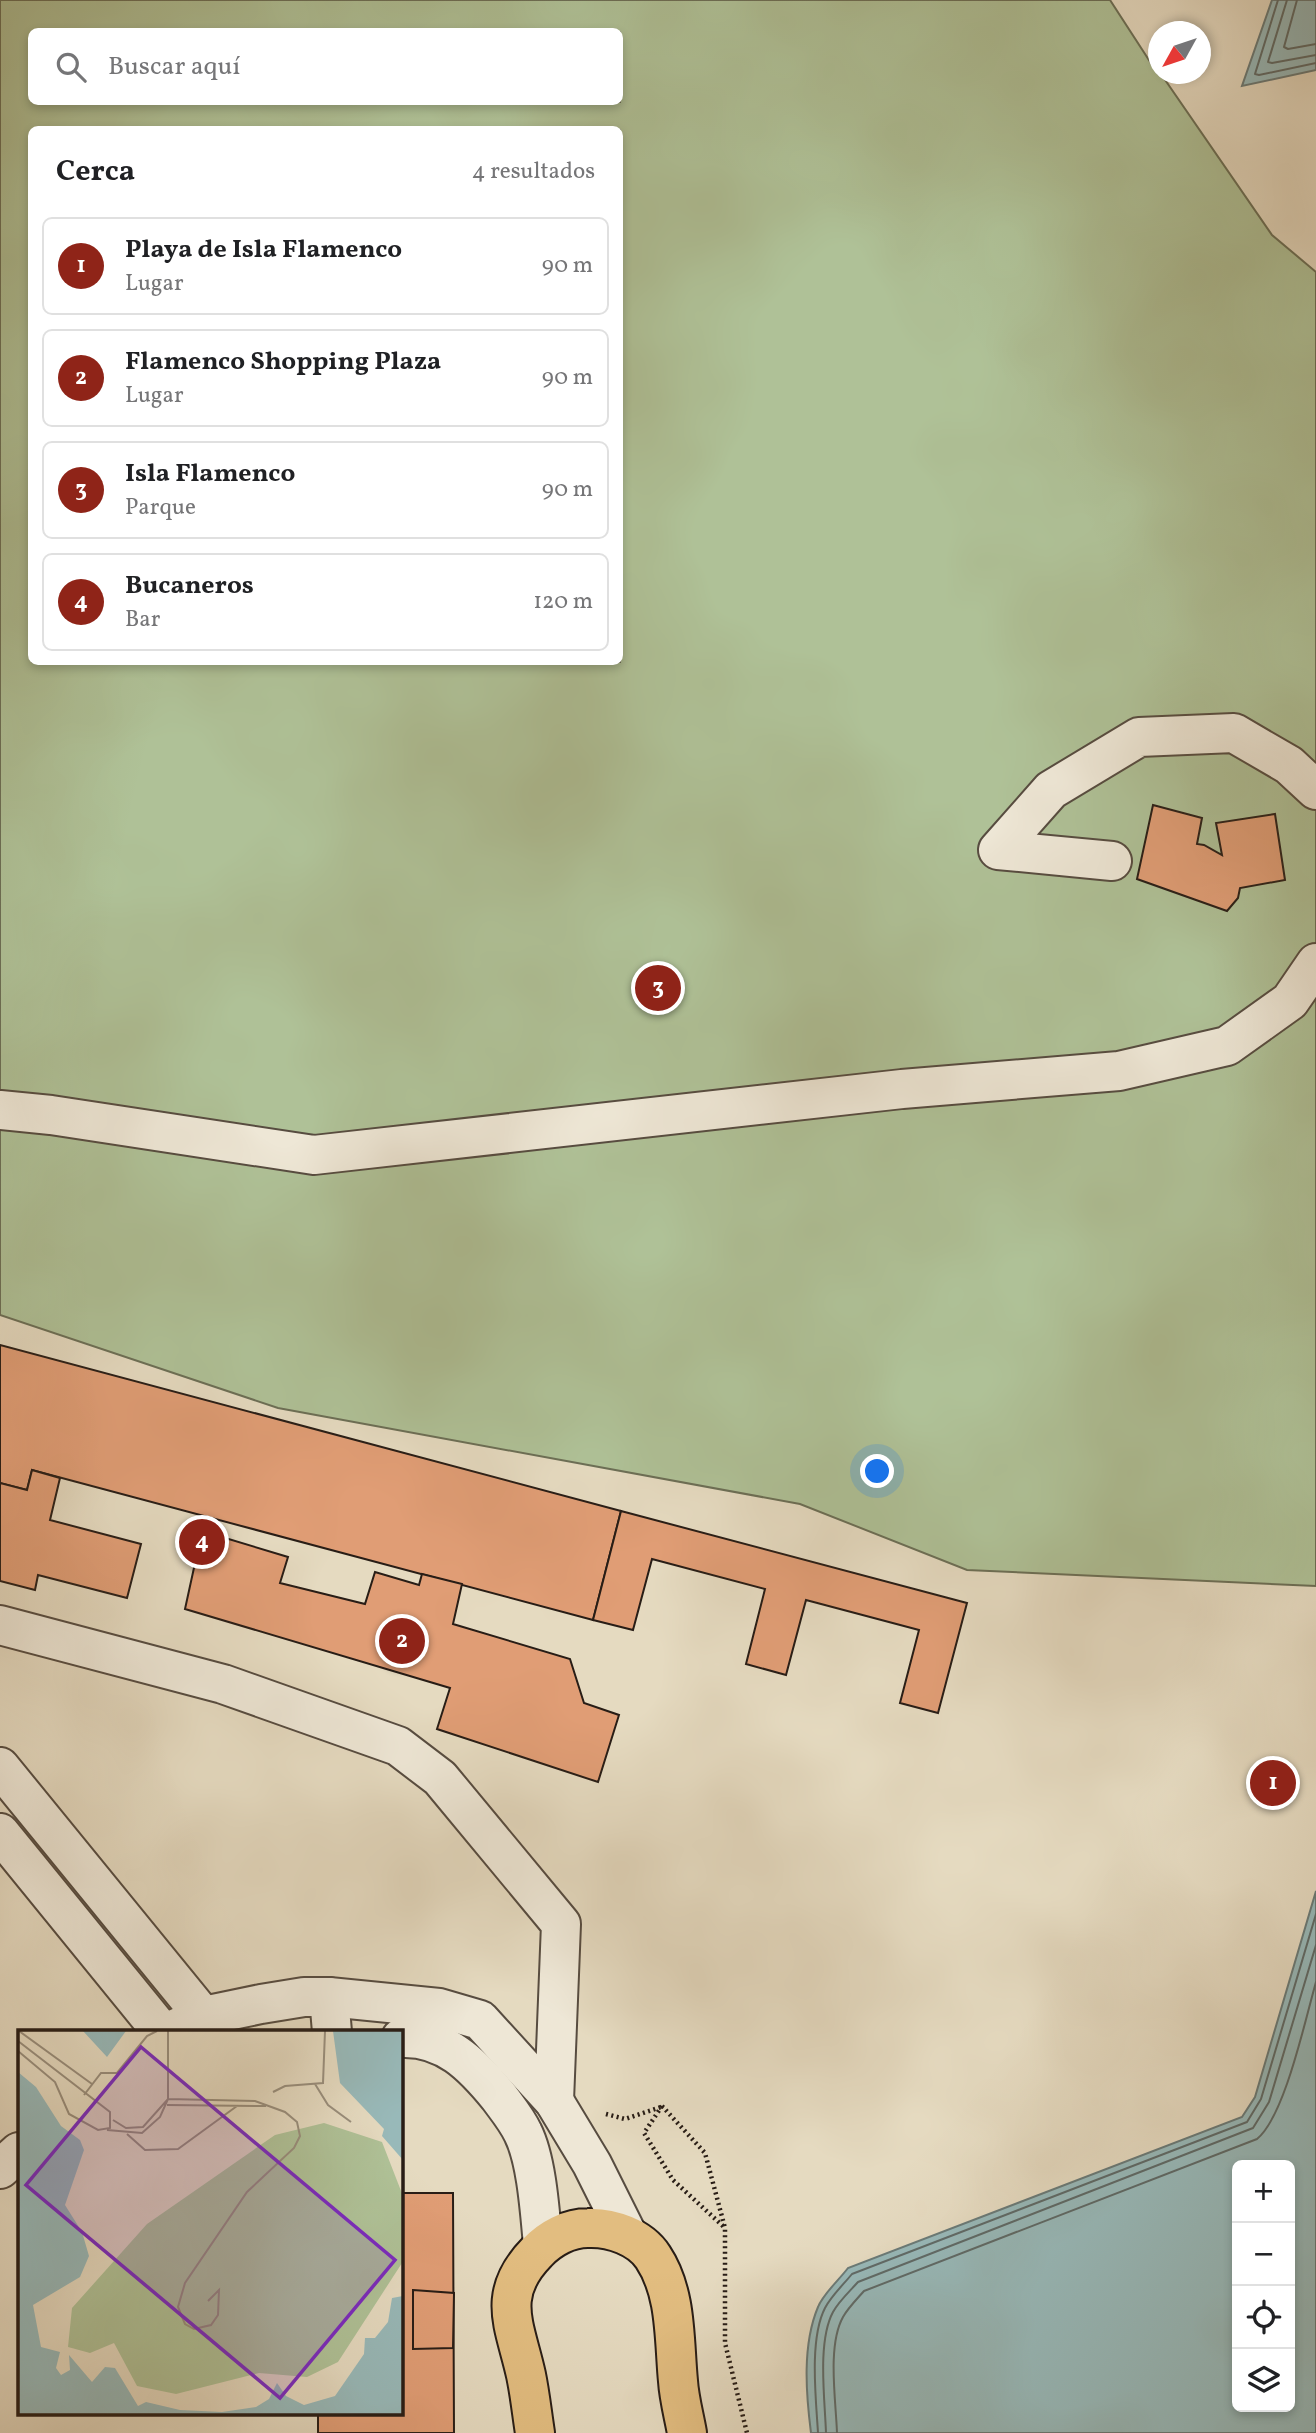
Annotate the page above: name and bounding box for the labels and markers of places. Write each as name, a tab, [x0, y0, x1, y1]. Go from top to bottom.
pin: 3	[635, 962, 681, 1014]
pin: 4	[179, 1516, 225, 1568]
pin: 2	[379, 1615, 425, 1667]
pin: 1	[1250, 1757, 1296, 1809]

